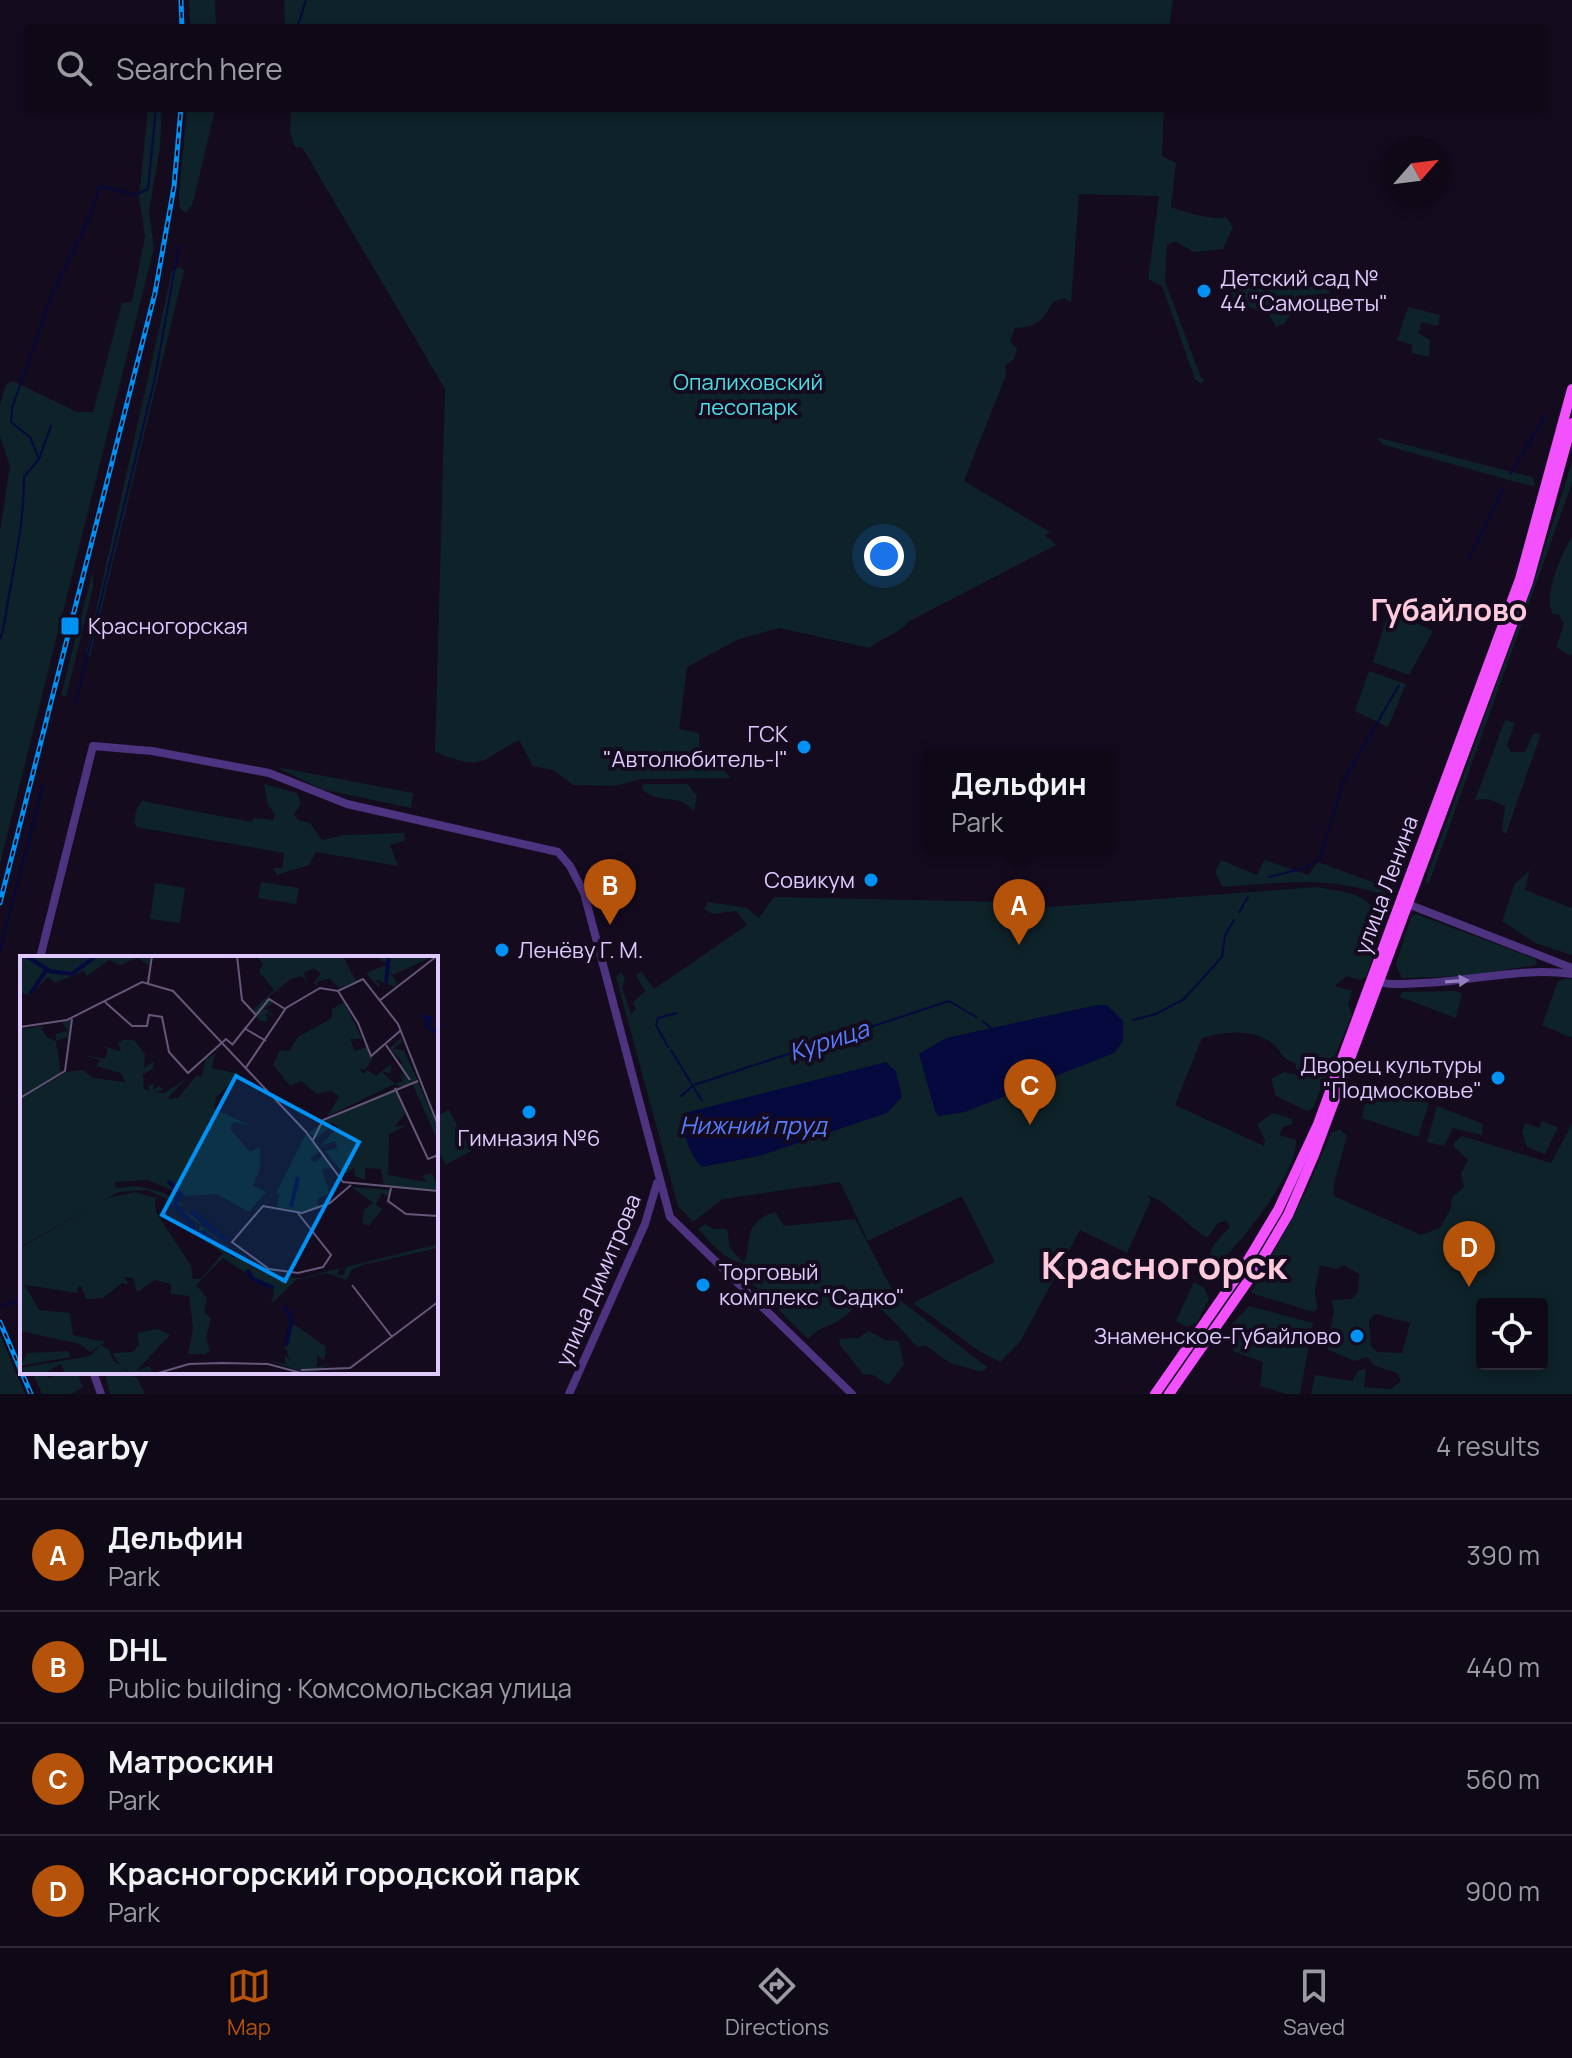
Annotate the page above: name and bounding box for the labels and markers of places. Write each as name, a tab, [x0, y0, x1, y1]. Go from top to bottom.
place label: Детский сад № 44 "Самоцветы"	[1220, 263, 1388, 318]
marker: Детский сад № 44 "Самоцветы"	[1195, 282, 1213, 300]
place label: Красногорская	[88, 611, 248, 641]
marker: Красногорская	[59, 615, 81, 637]
place label: ГСК "Автолюбитель-I"	[603, 719, 789, 774]
marker: ГСК "Автолюбитель-I"	[795, 738, 813, 756]
pin: B	[584, 859, 636, 925]
place label: Совикум	[764, 865, 855, 895]
marker: Совикум	[862, 871, 880, 889]
pin: A	[993, 879, 1045, 945]
place label: Ленёву Г. М.	[518, 935, 643, 965]
marker: Ленёву Г. М.	[493, 941, 511, 959]
place label: Дворец культуры "Подмосковье"	[1300, 1050, 1482, 1105]
pin: C	[1004, 1059, 1056, 1125]
marker: Дворец культуры "Подмосковье"	[1489, 1069, 1507, 1087]
marker: Гимназия №6	[520, 1103, 538, 1121]
place label: Гимназия №6	[458, 1123, 600, 1153]
pin: D	[1443, 1221, 1495, 1287]
place label: Торговый комплекс "Садко"	[719, 1257, 905, 1312]
marker: Торговый комплекс "Садко"	[694, 1276, 712, 1294]
place label: Знаменское-Губайлово	[1094, 1321, 1341, 1351]
marker: Знаменское-Губайлово	[1348, 1327, 1366, 1345]

